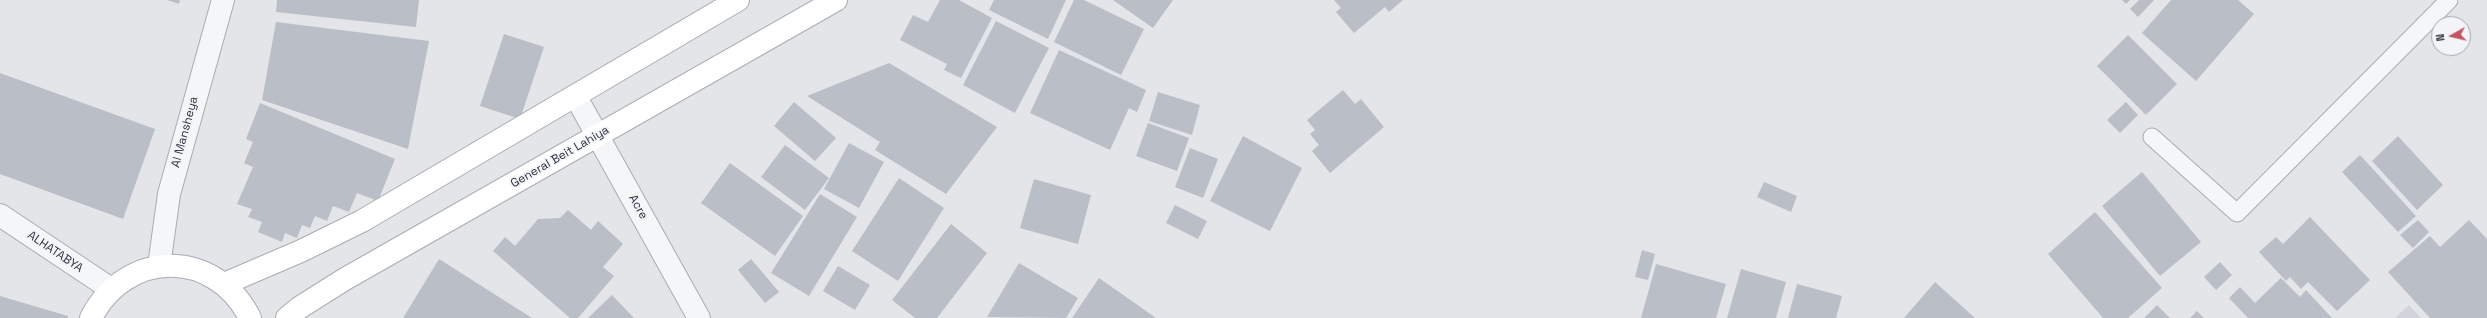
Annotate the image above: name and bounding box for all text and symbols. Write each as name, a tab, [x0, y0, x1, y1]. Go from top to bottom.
north arrow	[2431, 16, 2471, 56]
text: N	[2433, 33, 2448, 42]
street label: Al Mansheya	[169, 95, 201, 169]
street label: General Beit Lahiya	[508, 123, 612, 191]
street label: Acre	[625, 192, 651, 222]
street label: ALHATABYA	[24, 228, 86, 276]

